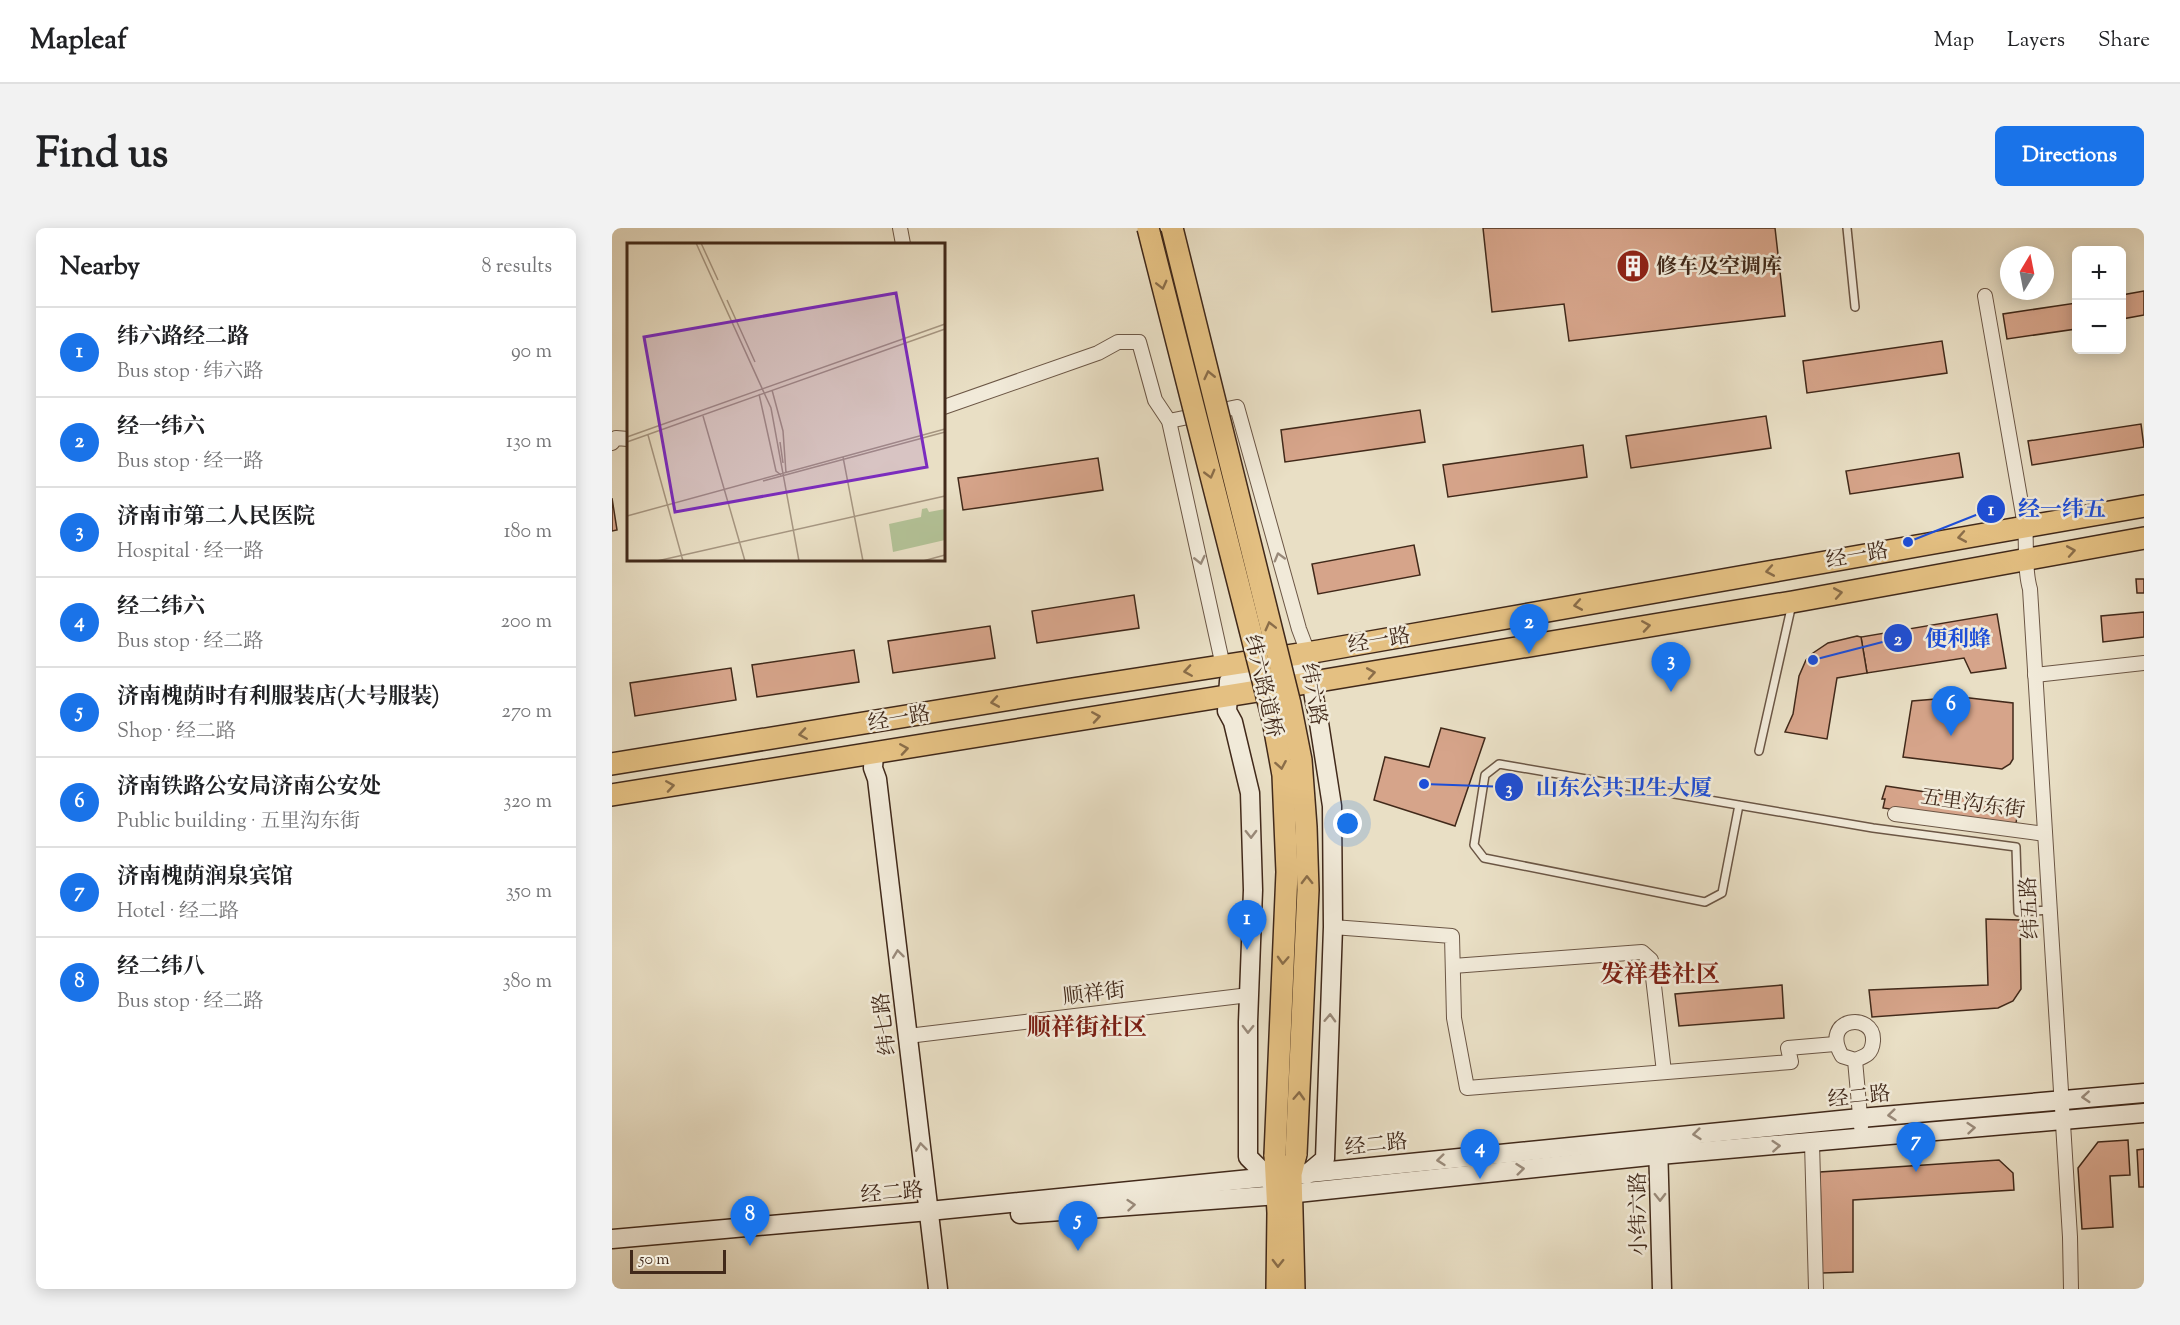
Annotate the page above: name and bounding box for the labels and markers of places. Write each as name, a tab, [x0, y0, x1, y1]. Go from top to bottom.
building icon: 修车及空调库	[1615, 248, 1651, 284]
place label: 修车及空调库	[1656, 253, 1782, 283]
callout: 经一纬五	[1976, 489, 2118, 529]
pin: 2	[1510, 604, 1548, 654]
callout: 便利蜂	[1883, 618, 2003, 658]
pin: 3	[1652, 642, 1690, 692]
pin: 6	[1932, 686, 1970, 736]
callout: 山东公共卫生大厦	[1494, 767, 1724, 807]
pin: 1	[1228, 900, 1266, 950]
pin: 7	[1896, 1122, 1936, 1172]
pin: 4	[1460, 1130, 1500, 1179]
pin: 8	[730, 1196, 770, 1246]
pin: 5	[1058, 1202, 1098, 1251]

